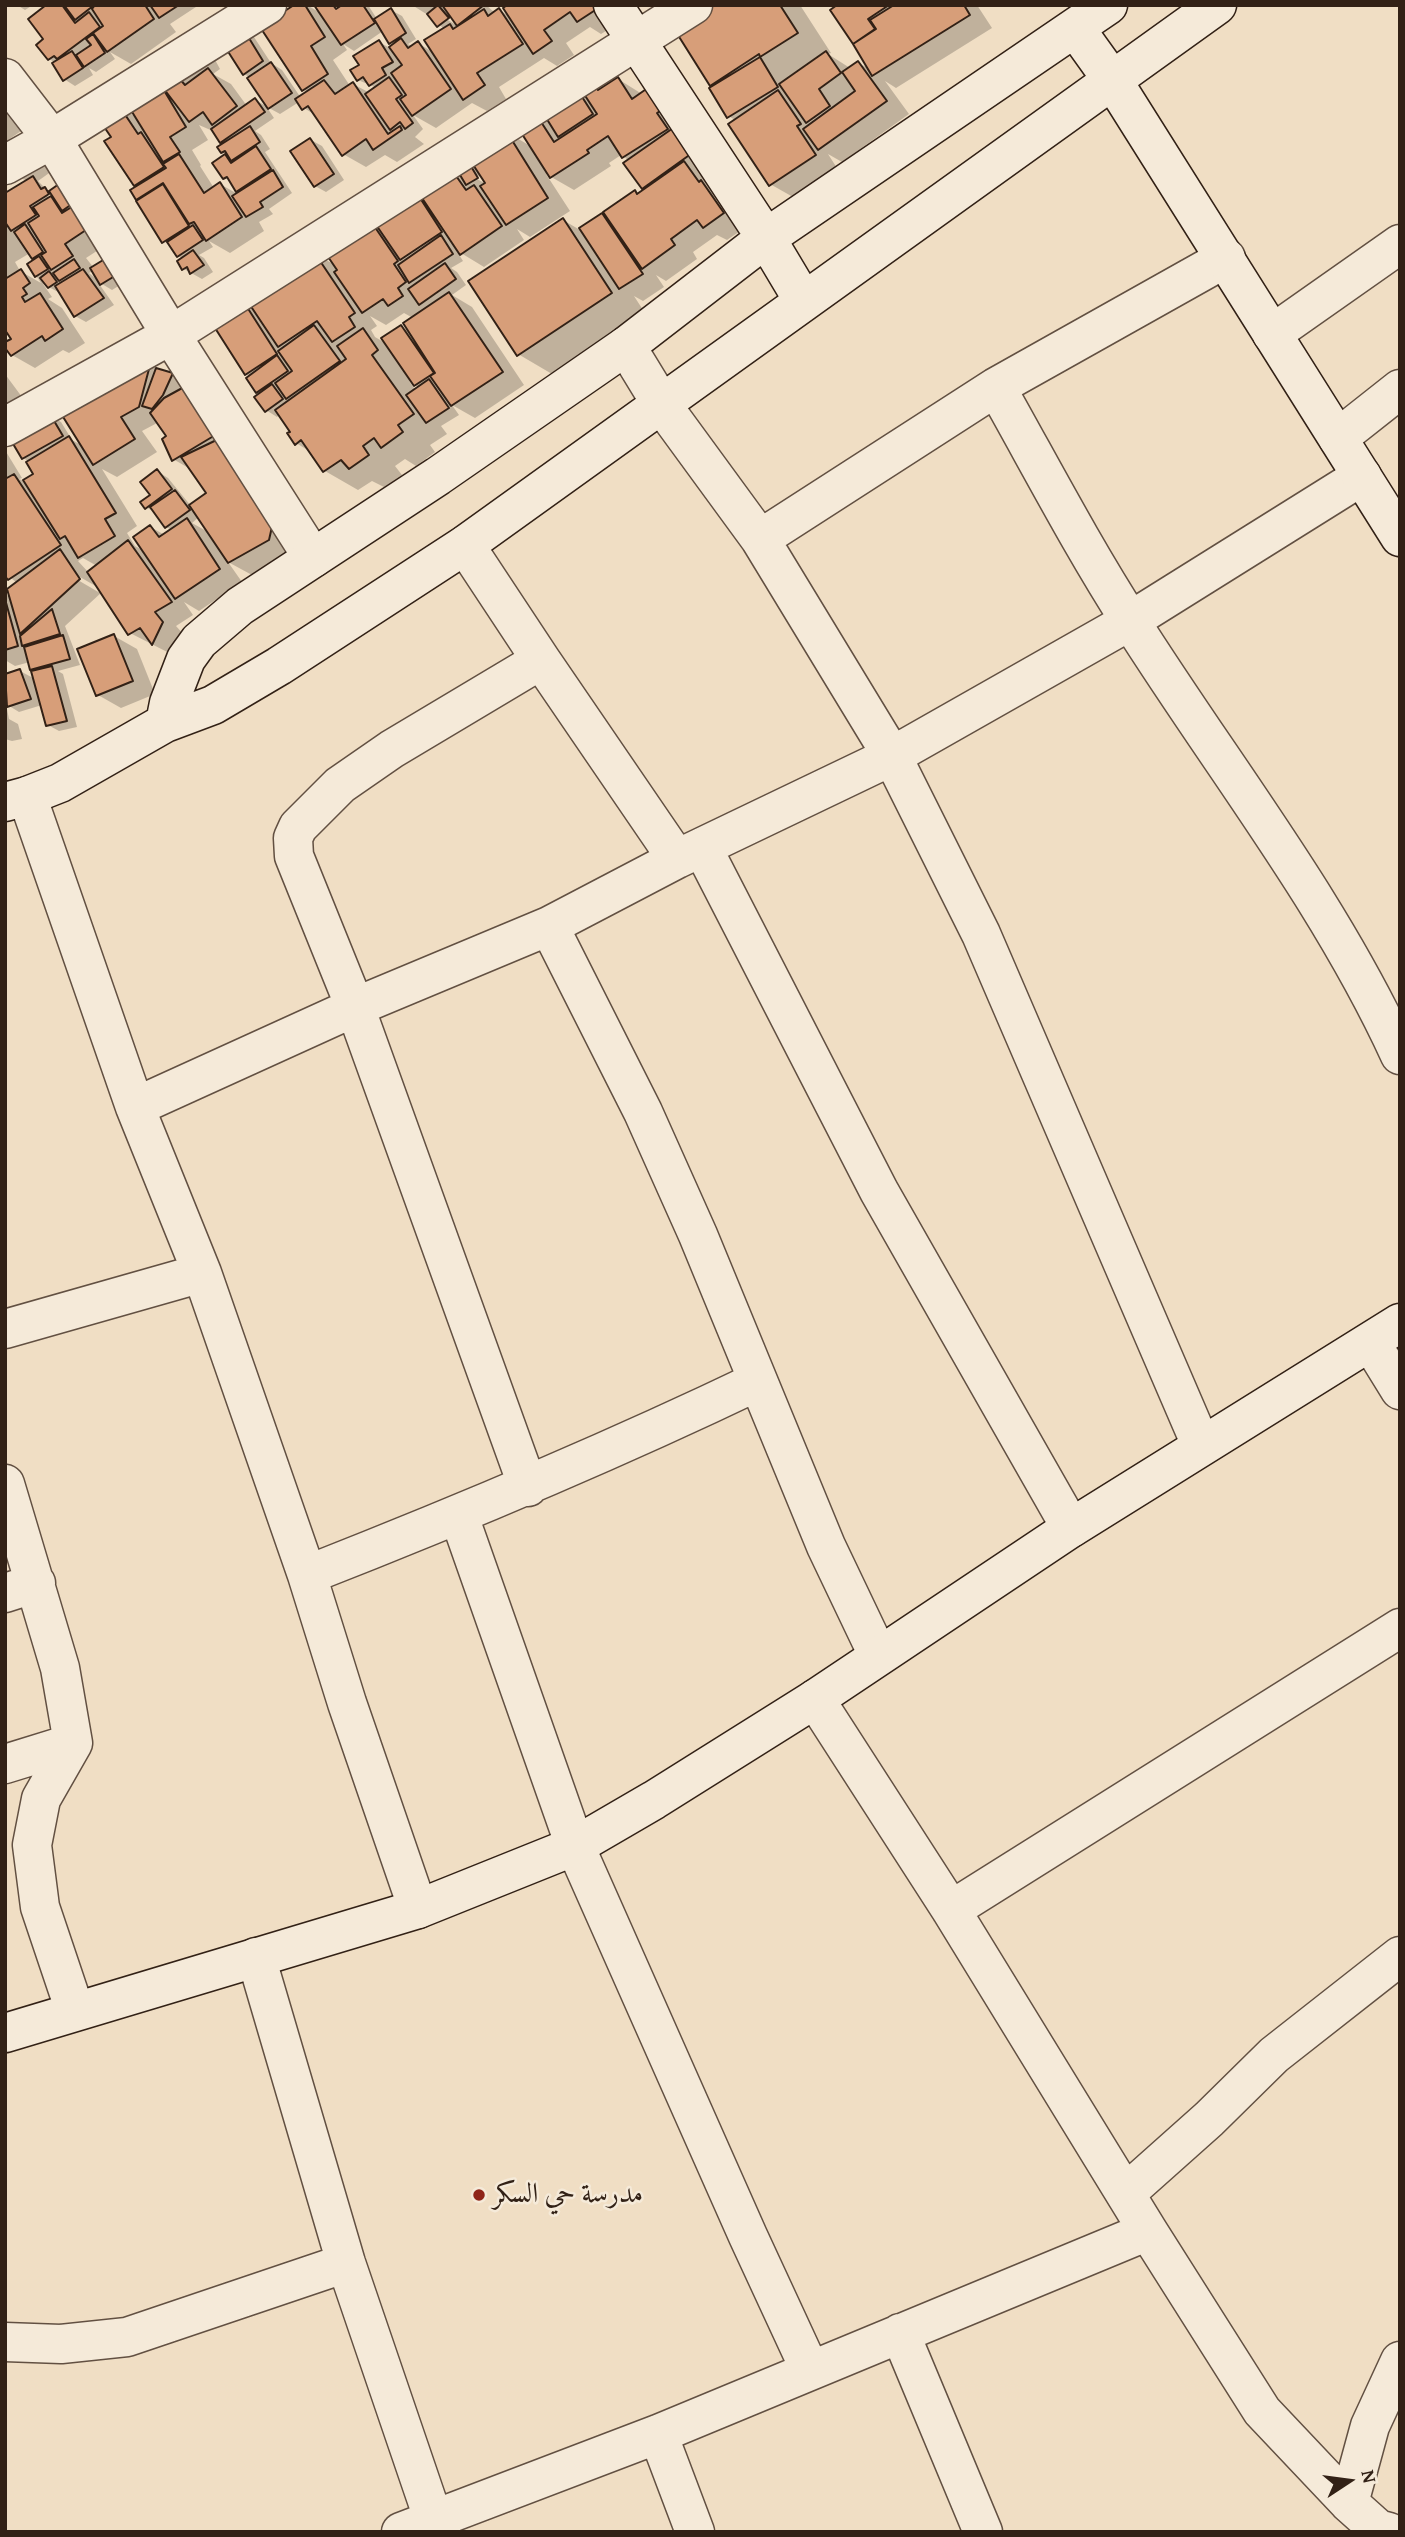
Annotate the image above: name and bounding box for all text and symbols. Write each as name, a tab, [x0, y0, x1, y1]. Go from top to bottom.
place label: مدرسة حي السكر	[493, 2178, 643, 2212]
marker: مدرسة حي السكر	[471, 2187, 487, 2203]
north arrow	[1314, 2446, 1384, 2516]
text: N	[1354, 2467, 1385, 2486]

